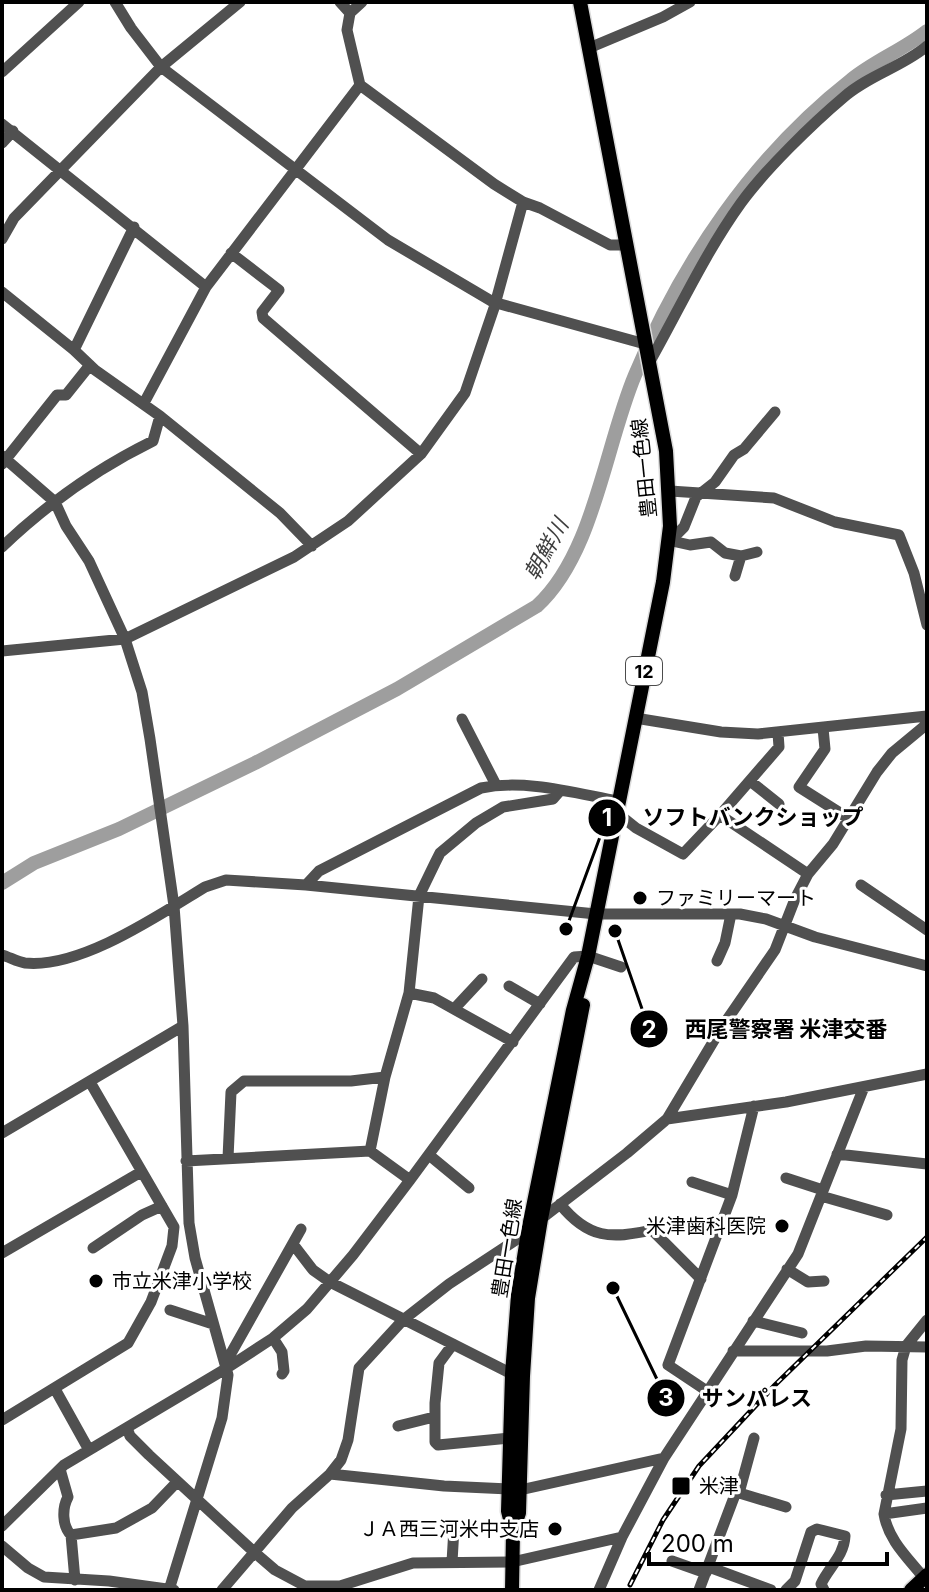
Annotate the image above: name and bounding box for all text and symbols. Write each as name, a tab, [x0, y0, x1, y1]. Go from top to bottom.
street label: 豊田一色線	[627, 417, 661, 519]
water label: 朝鮮川	[519, 512, 574, 584]
road number: 12	[626, 657, 662, 685]
callout: ソフトバンクショップ	[587, 795, 879, 841]
text: 1	[602, 803, 612, 832]
text: ソフトバンクショップ	[642, 804, 864, 830]
place label: ファミリーマート	[656, 886, 816, 910]
marker: ファミリーマート	[631, 889, 649, 907]
callout: 西尾警察署 米津交番	[629, 1006, 904, 1052]
text: 2	[641, 1015, 657, 1044]
text: 西尾警察署 米津交番	[684, 1016, 888, 1042]
street label: 豊田一色線	[487, 1197, 527, 1299]
place label: 米津歯科医院	[646, 1214, 766, 1238]
marker: 米津歯科医院	[773, 1217, 791, 1235]
place label: 市立米津小学校	[112, 1269, 252, 1293]
marker: 市立米津小学校	[87, 1272, 105, 1290]
callout: サンパレス	[646, 1375, 828, 1421]
text: 3	[658, 1383, 674, 1412]
text: サンパレス	[702, 1385, 812, 1411]
place label: 米津	[699, 1474, 739, 1498]
marker: 米津	[670, 1475, 692, 1497]
scale bar	[649, 1516, 887, 1566]
place label: ＪＡ西三河米中支店	[359, 1517, 539, 1541]
marker: ＪＡ西三河米中支店	[546, 1520, 564, 1538]
text: 200 m	[661, 1529, 734, 1558]

